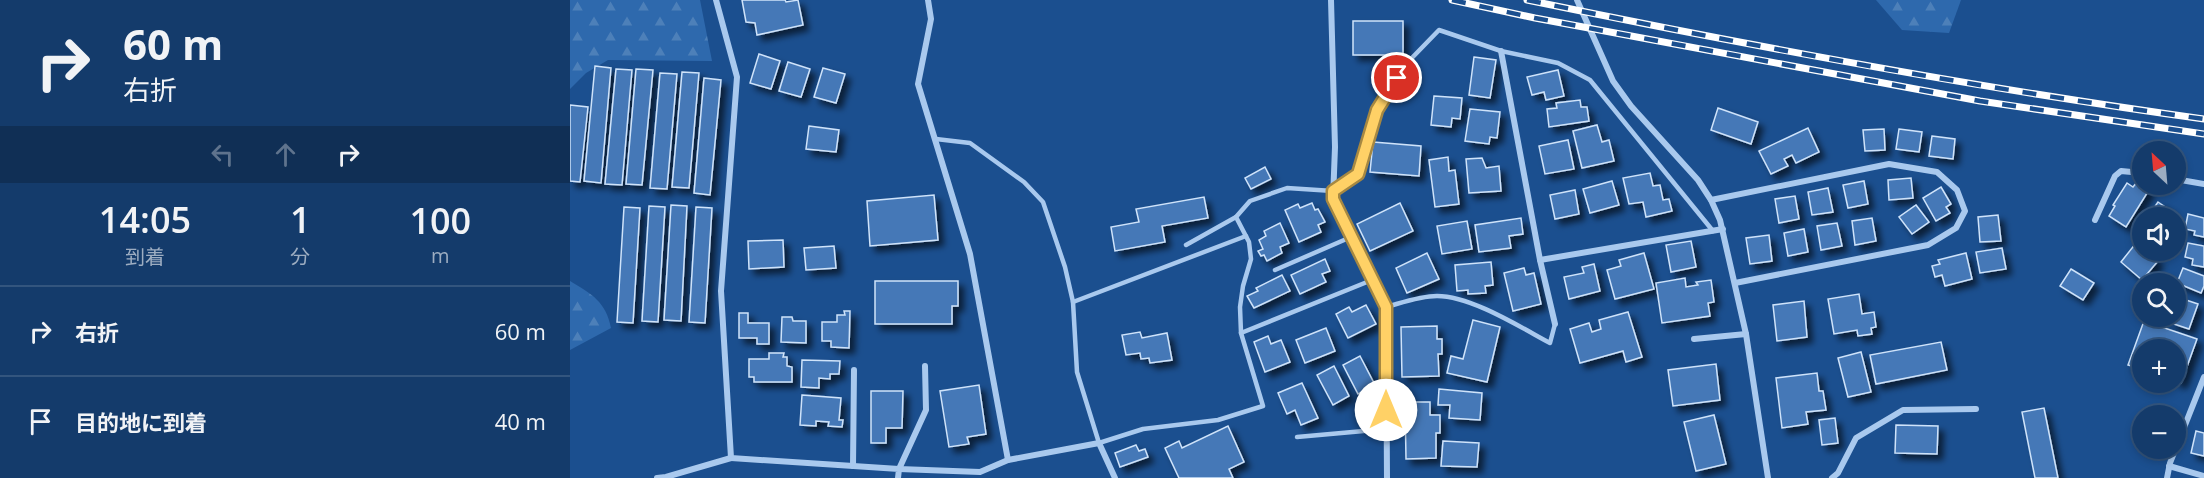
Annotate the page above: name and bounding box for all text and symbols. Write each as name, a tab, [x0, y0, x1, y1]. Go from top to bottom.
text: 60 m	[123, 15, 223, 72]
icon: right	[24, 24, 102, 102]
pin	[1371, 52, 1422, 103]
icon: arrive	[1380, 61, 1413, 94]
text: 右折	[123, 71, 177, 108]
icon: left	[206, 138, 239, 171]
icon: ahead	[269, 138, 302, 171]
icon: right	[332, 138, 365, 171]
north arrow	[2132, 141, 2186, 195]
map controls	[2132, 141, 2186, 459]
text: 14:05	[99, 195, 191, 244]
text: 1	[290, 195, 311, 244]
text: 100	[409, 196, 471, 245]
button: sound	[2132, 207, 2186, 261]
text: m	[431, 242, 450, 269]
text: 到着	[125, 243, 165, 270]
text: 分	[290, 243, 310, 270]
button: search	[2132, 273, 2186, 327]
icon: right	[24, 315, 57, 348]
text: 60 m	[495, 316, 546, 346]
text: 右折	[75, 317, 119, 347]
button: +	[2132, 339, 2186, 393]
position arrow	[1354, 378, 1418, 442]
icon: arrive	[24, 405, 57, 438]
button: −	[2132, 405, 2186, 459]
text: 40 m	[495, 406, 546, 436]
text: 目的地に到着	[75, 407, 207, 437]

